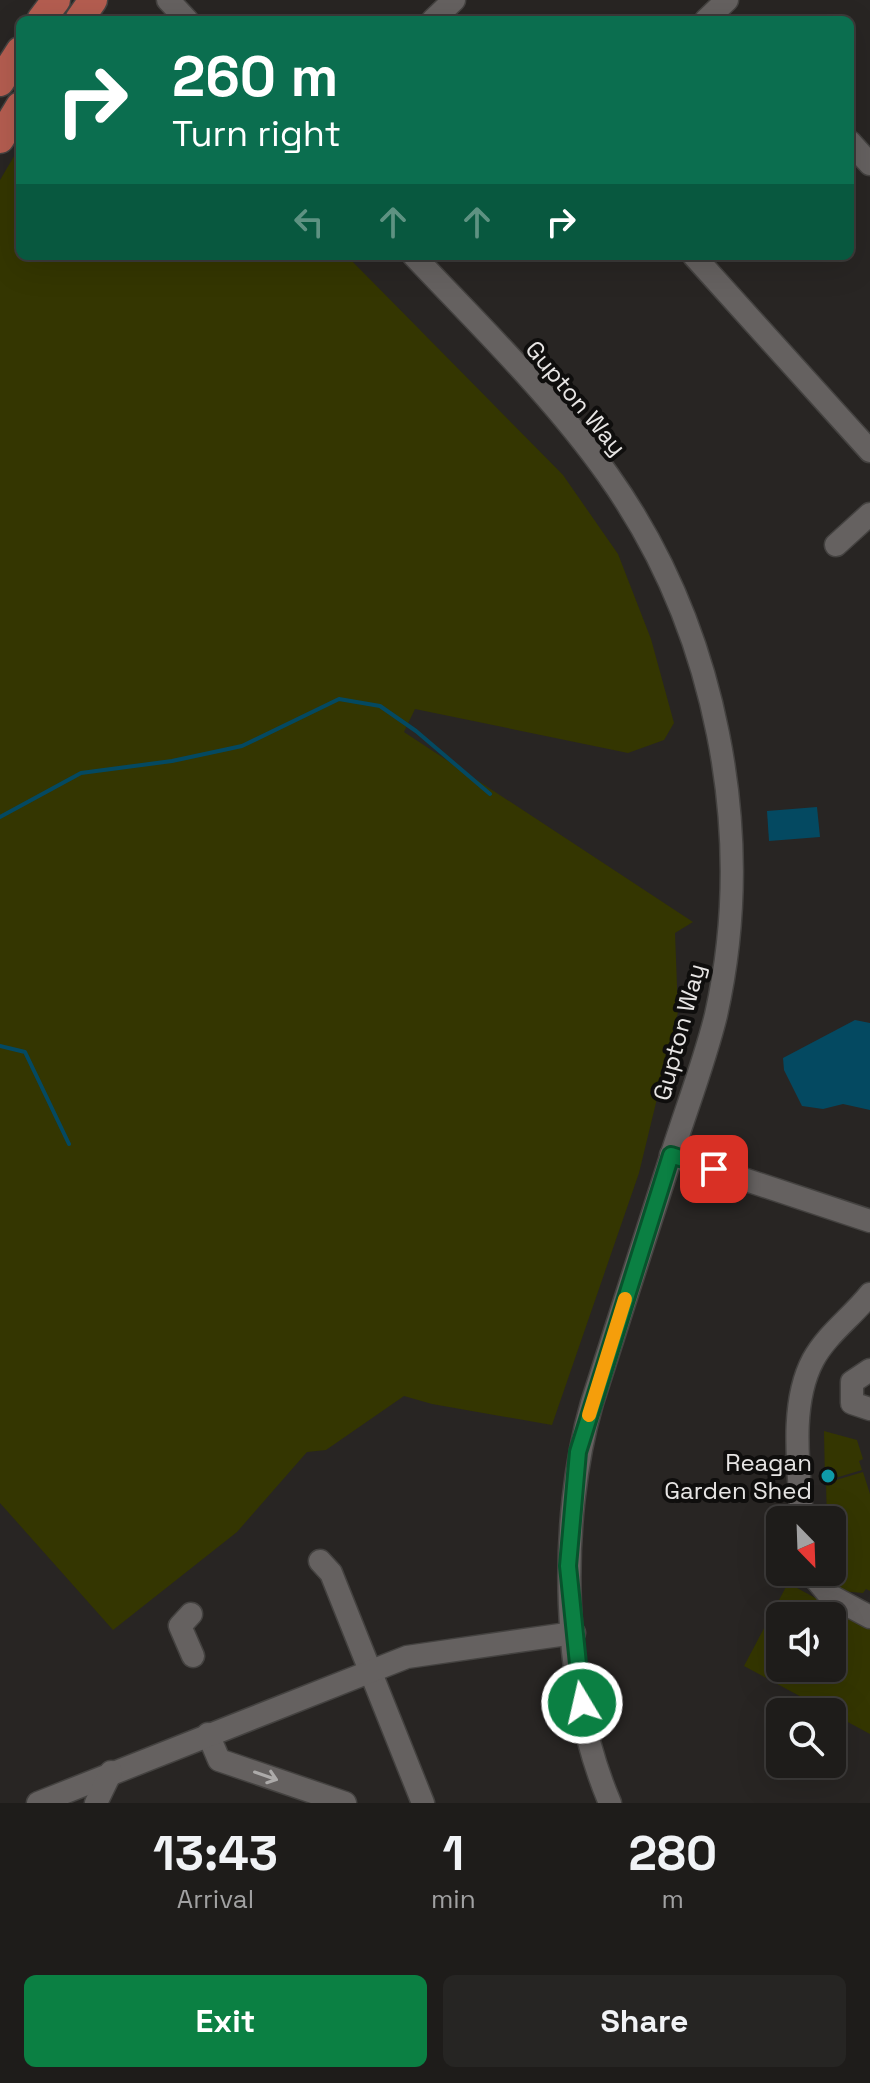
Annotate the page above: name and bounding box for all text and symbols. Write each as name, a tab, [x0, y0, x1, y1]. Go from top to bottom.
text: 260 m	[172, 41, 338, 112]
icon: right	[40, 48, 144, 152]
text: Turn right	[172, 111, 341, 157]
icon: left	[287, 200, 331, 244]
icon: ahead	[371, 200, 415, 244]
icon: ahead	[455, 200, 499, 244]
icon: right	[539, 200, 583, 244]
street label: Gupton Way	[519, 334, 633, 462]
street label: Gupton Way	[646, 960, 712, 1104]
pin	[680, 1135, 748, 1203]
icon: arrive	[692, 1147, 736, 1191]
place label: Reagan Garden Shed	[664, 1447, 812, 1506]
marker: Reagan Garden Shed	[819, 1467, 837, 1485]
north arrow	[766, 1506, 846, 1586]
map controls	[766, 1506, 846, 1778]
button: sound	[766, 1602, 846, 1682]
position arrow	[540, 1661, 624, 1745]
button: search	[766, 1698, 846, 1778]
one-way arrow	[254, 1770, 278, 1784]
text: 13:43	[153, 1823, 278, 1884]
text: 1	[442, 1823, 464, 1884]
text: 280	[629, 1823, 717, 1884]
text: Arrival	[177, 1882, 254, 1916]
text: min	[431, 1882, 476, 1916]
text: m	[662, 1882, 684, 1916]
button: Exit	[24, 1975, 427, 2067]
button: Share	[443, 1975, 846, 2067]

